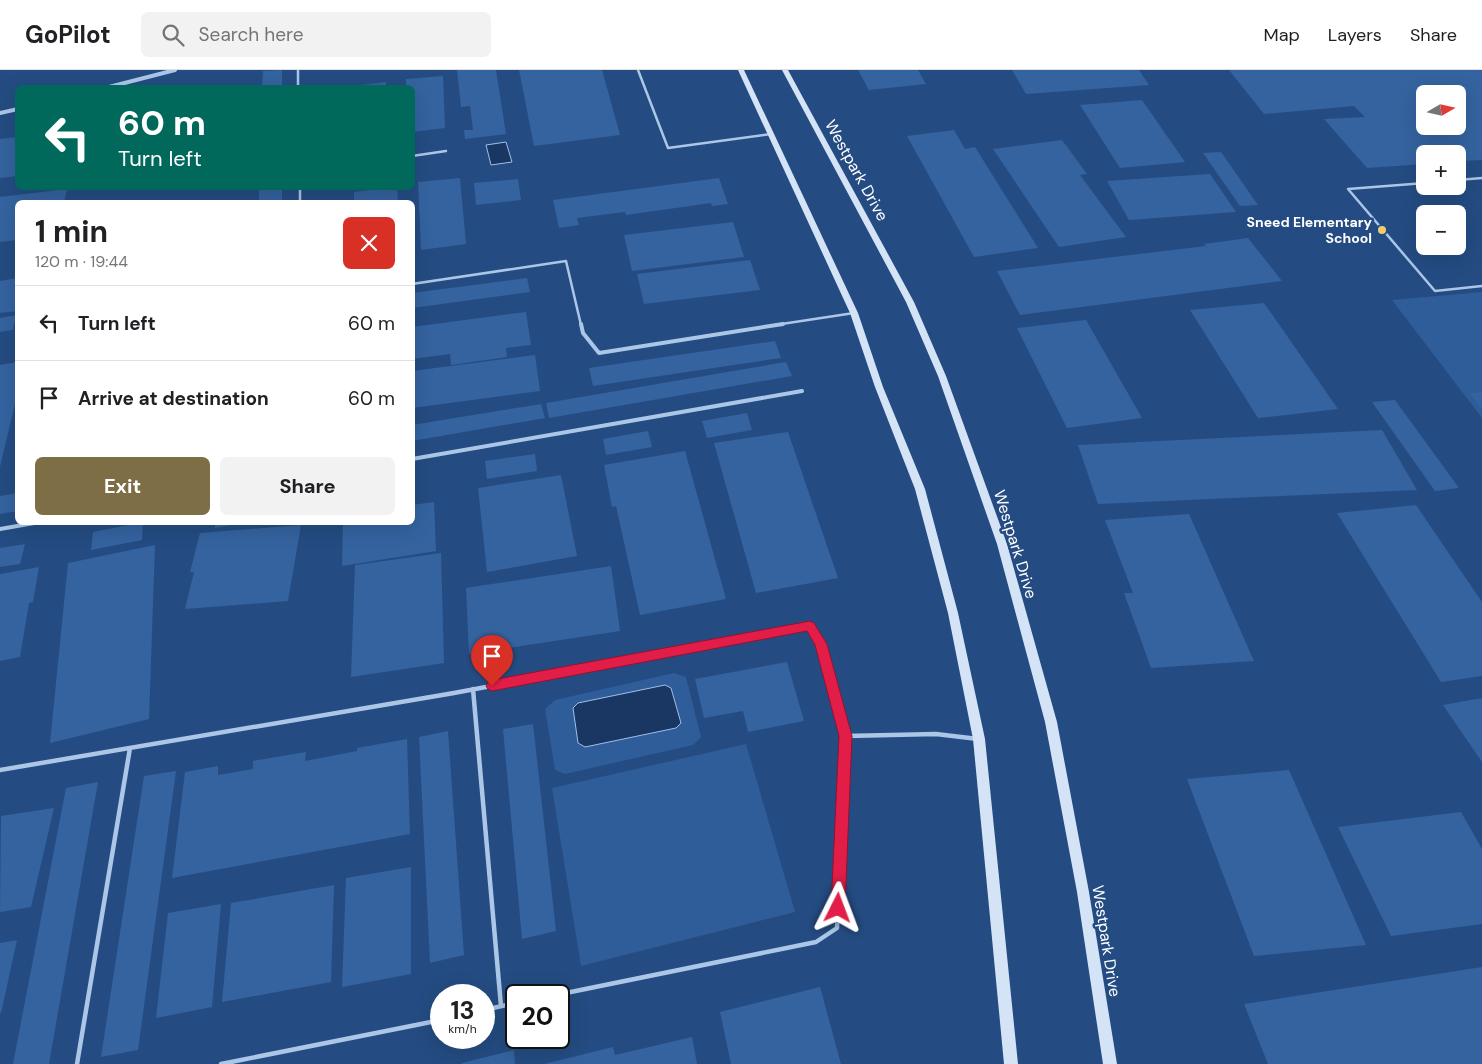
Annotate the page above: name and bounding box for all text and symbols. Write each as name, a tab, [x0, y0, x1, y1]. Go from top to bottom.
search box	[141, 12, 491, 57]
text: GoPilot	[25, 19, 111, 50]
icon: search	[159, 21, 187, 49]
text: Search here	[199, 22, 303, 47]
text: Map	[1264, 23, 1300, 47]
text: Layers	[1328, 23, 1382, 47]
text: Share	[1410, 23, 1457, 47]
north arrow	[1416, 85, 1466, 135]
map controls	[1416, 85, 1466, 255]
text: 60 m	[118, 100, 206, 146]
icon: left	[35, 105, 100, 170]
street label: Westpark Drive	[820, 116, 893, 225]
text: Turn left	[118, 144, 202, 173]
button: +	[1416, 145, 1466, 195]
button: −	[1416, 205, 1466, 255]
text: 1 min	[35, 212, 108, 251]
place label: Sneed Elementary School	[1247, 213, 1373, 247]
button: close	[343, 217, 395, 269]
marker: Sneed Elementary School	[1376, 224, 1388, 236]
text: 120 m · 19:44	[35, 251, 128, 272]
icon: left	[35, 309, 63, 337]
text: Turn left	[78, 311, 156, 336]
text: 60 m	[348, 311, 395, 336]
icon: arrive	[35, 384, 63, 412]
text: Arrive at destination	[78, 386, 269, 411]
text: 60 m	[348, 386, 395, 411]
button: Exit	[35, 457, 210, 515]
button: Share	[220, 457, 395, 515]
street label: Westpark Drive	[989, 487, 1042, 601]
pin	[471, 635, 513, 686]
icon: arrive	[478, 642, 506, 670]
position arrow	[811, 881, 863, 933]
street label: Westpark Drive	[1087, 884, 1126, 998]
speed limit sign: 20	[505, 984, 570, 1049]
text: 13	[450, 994, 475, 1027]
text: km/h	[448, 1021, 477, 1037]

